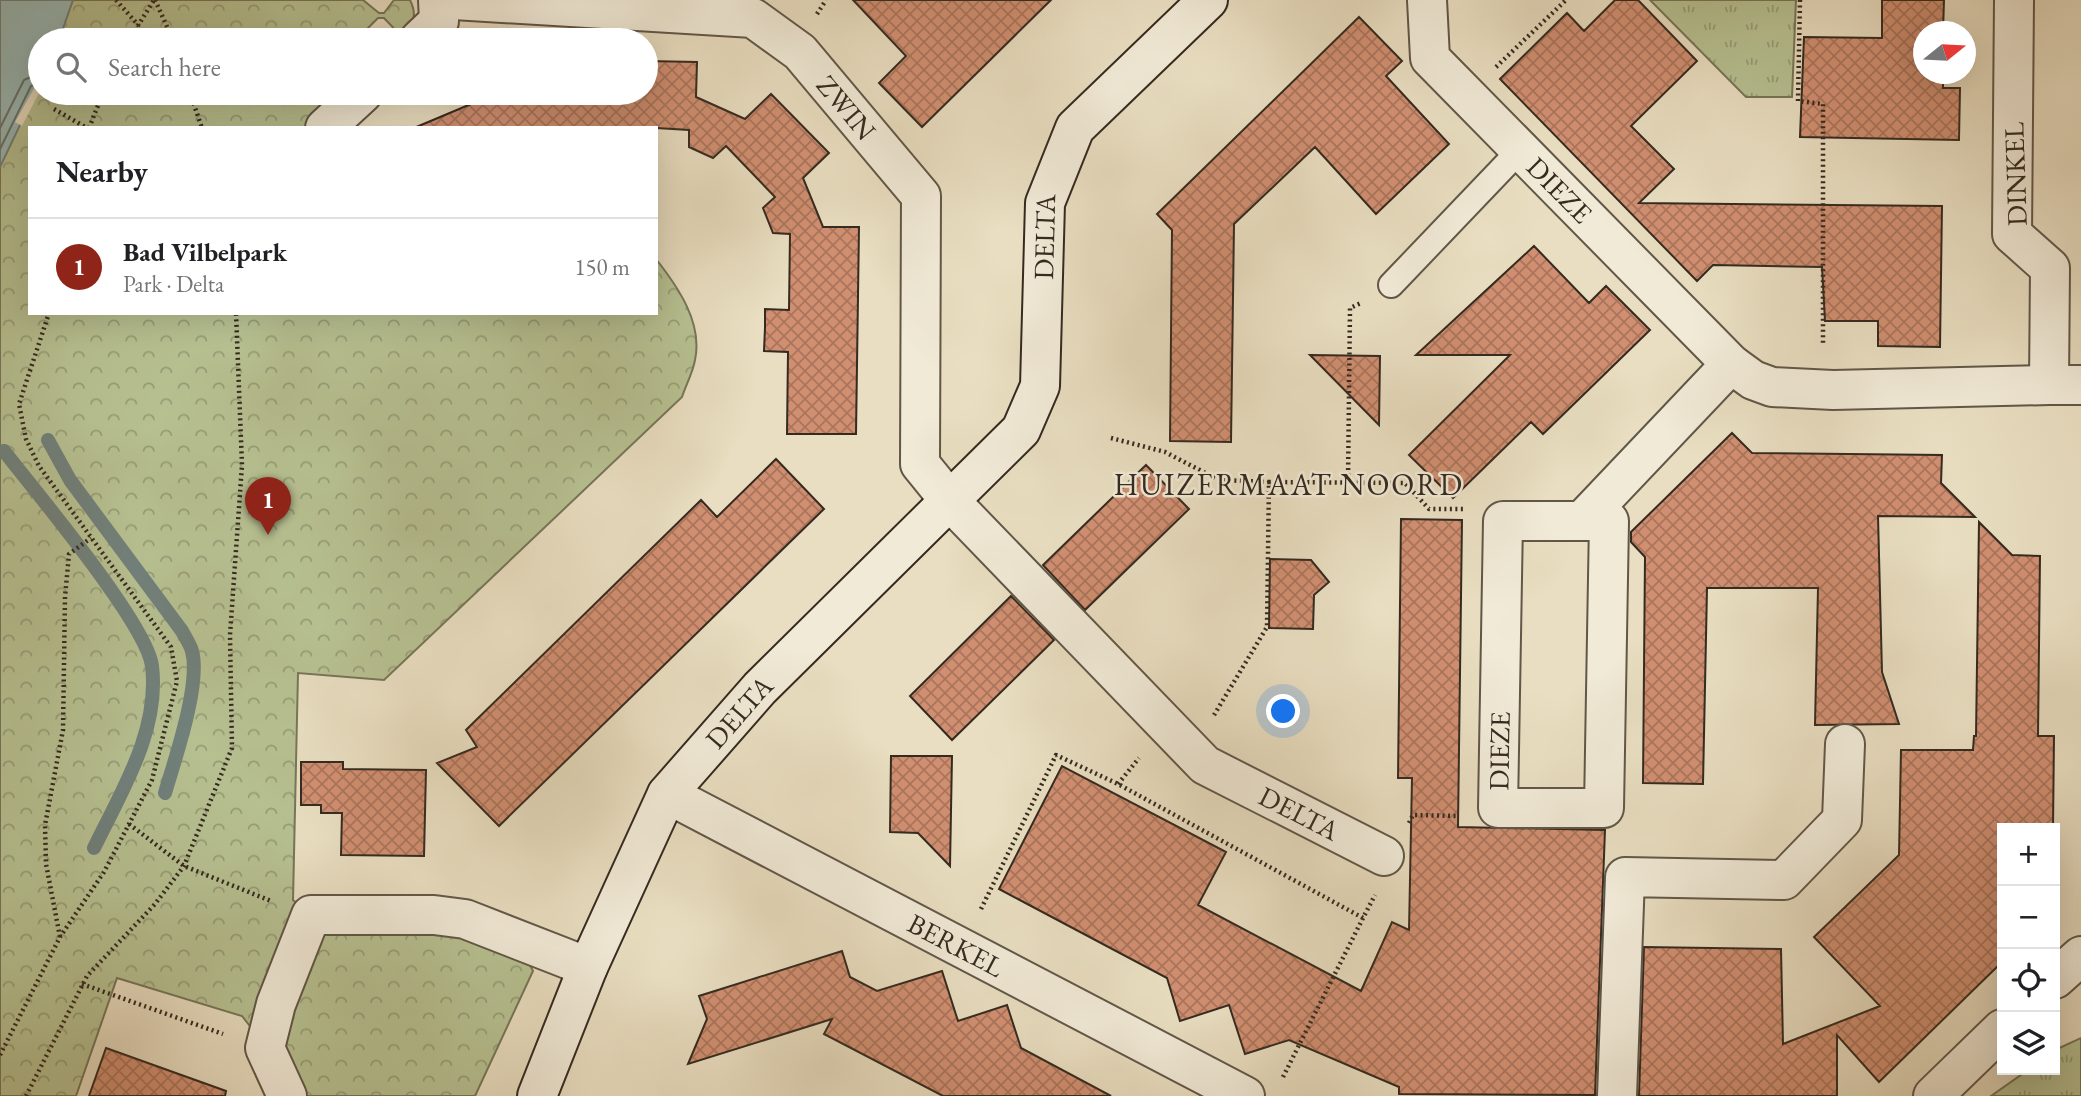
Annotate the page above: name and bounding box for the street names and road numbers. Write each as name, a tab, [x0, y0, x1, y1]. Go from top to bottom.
street label: ZWIN	[809, 67, 884, 147]
street label: DINKEL	[1995, 121, 2035, 227]
street label: DIEZE	[1519, 149, 1600, 231]
street label: DELTA	[1025, 193, 1063, 280]
street label: DELTA	[697, 667, 781, 756]
street label: DIEZE	[1480, 711, 1518, 791]
street label: DELTA	[1253, 777, 1346, 849]
street label: BERKEL	[902, 905, 1011, 985]

